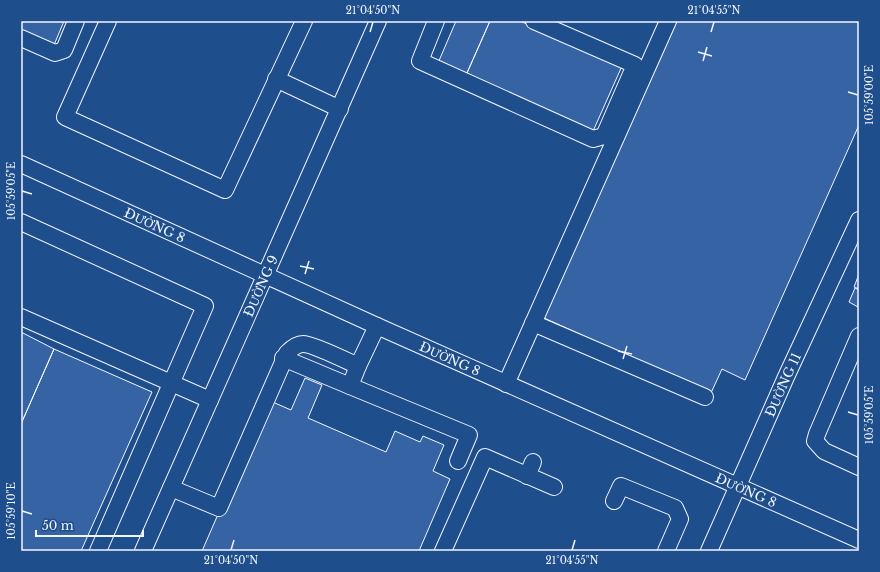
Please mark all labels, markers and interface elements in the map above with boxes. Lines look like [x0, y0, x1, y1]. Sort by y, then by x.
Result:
text: 21°04'50"N [346, 4, 400, 17]
text: 21°04'55"N [688, 4, 740, 17]
text: 105°59'00"E [863, 65, 876, 125]
text: 105°59'05"E [5, 162, 18, 220]
street label: ĐƯỜNG 8 [121, 204, 188, 247]
street label: ĐƯỜNG 9 [240, 253, 282, 320]
street label: ĐƯỜNG 8 [417, 338, 483, 380]
street label: ĐƯỜNG 11 [761, 350, 805, 420]
text: 105°59'05"E [863, 386, 876, 444]
street label: ĐƯỜNG 8 [713, 469, 779, 511]
text: 105°59'10"E [5, 482, 18, 540]
scale bar [36, 512, 143, 538]
text: 50 m [42, 518, 74, 533]
text: 21°04'50"N [204, 554, 258, 567]
text: 21°04'55"N [546, 554, 598, 567]

